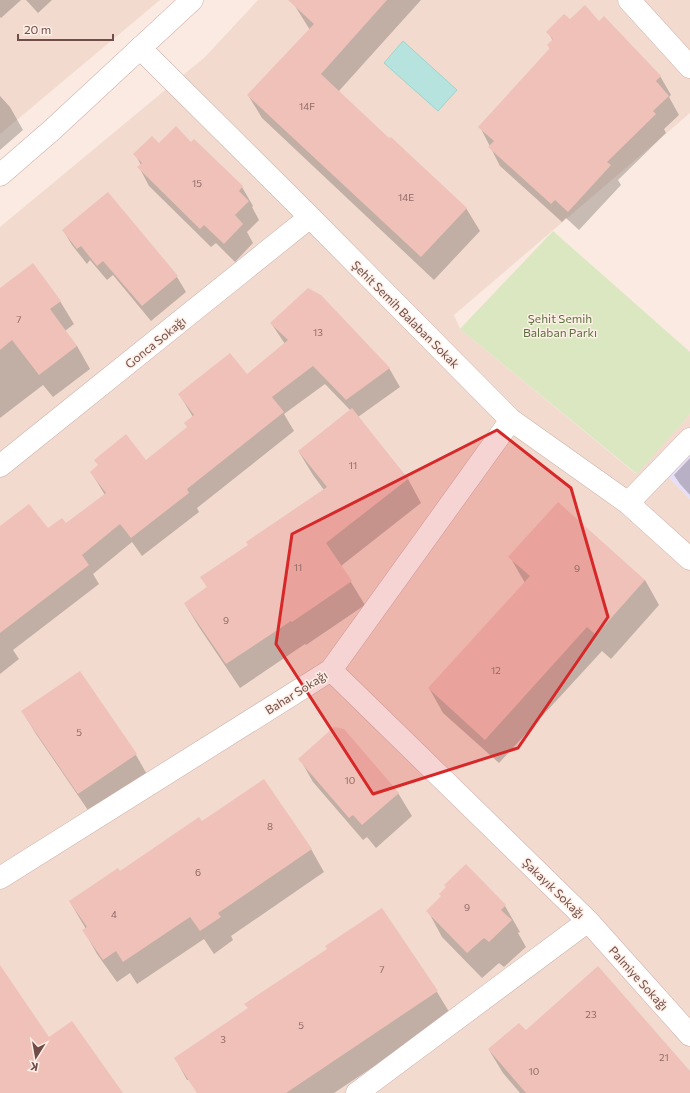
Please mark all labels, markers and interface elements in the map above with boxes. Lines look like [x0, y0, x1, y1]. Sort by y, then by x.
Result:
scale bar [18, 16, 113, 42]
text: 20 m [24, 22, 51, 36]
house number: 14F [299, 100, 315, 112]
house number: 15 [192, 177, 202, 189]
house number: 14E [398, 191, 414, 203]
street label: Şehit Semih Balaban Sokak [349, 257, 463, 371]
park label: Şehit Semih Balaban Parkı [523, 311, 597, 339]
house number: 7 [16, 313, 22, 325]
street label: Gonca Sokağı [122, 313, 188, 371]
house number: 13 [313, 326, 323, 338]
house number: 11 [349, 459, 357, 471]
house number: 11 [294, 561, 302, 573]
house number: 9 [574, 562, 580, 574]
house number: 9 [223, 614, 229, 626]
house number: 12 [491, 664, 501, 676]
street label: Bahar Sokağı [262, 667, 330, 717]
house number: 5 [76, 726, 82, 738]
house number: 10 [345, 774, 355, 786]
house number: 8 [267, 820, 273, 832]
street label: Şakayık Sokağı [520, 855, 588, 921]
house number: 6 [195, 866, 201, 878]
house number: 9 [464, 901, 470, 913]
house number: 4 [111, 908, 117, 920]
street label: Palmiye Sokağı [606, 943, 672, 1013]
house number: 7 [379, 963, 385, 975]
house number: 23 [585, 1008, 597, 1020]
house number: 5 [298, 1019, 304, 1031]
house number: 3 [220, 1033, 226, 1045]
north arrow [16, 1037, 56, 1077]
house number: 21 [659, 1051, 669, 1063]
text: K [29, 1060, 39, 1074]
house number: 10 [529, 1065, 539, 1077]

